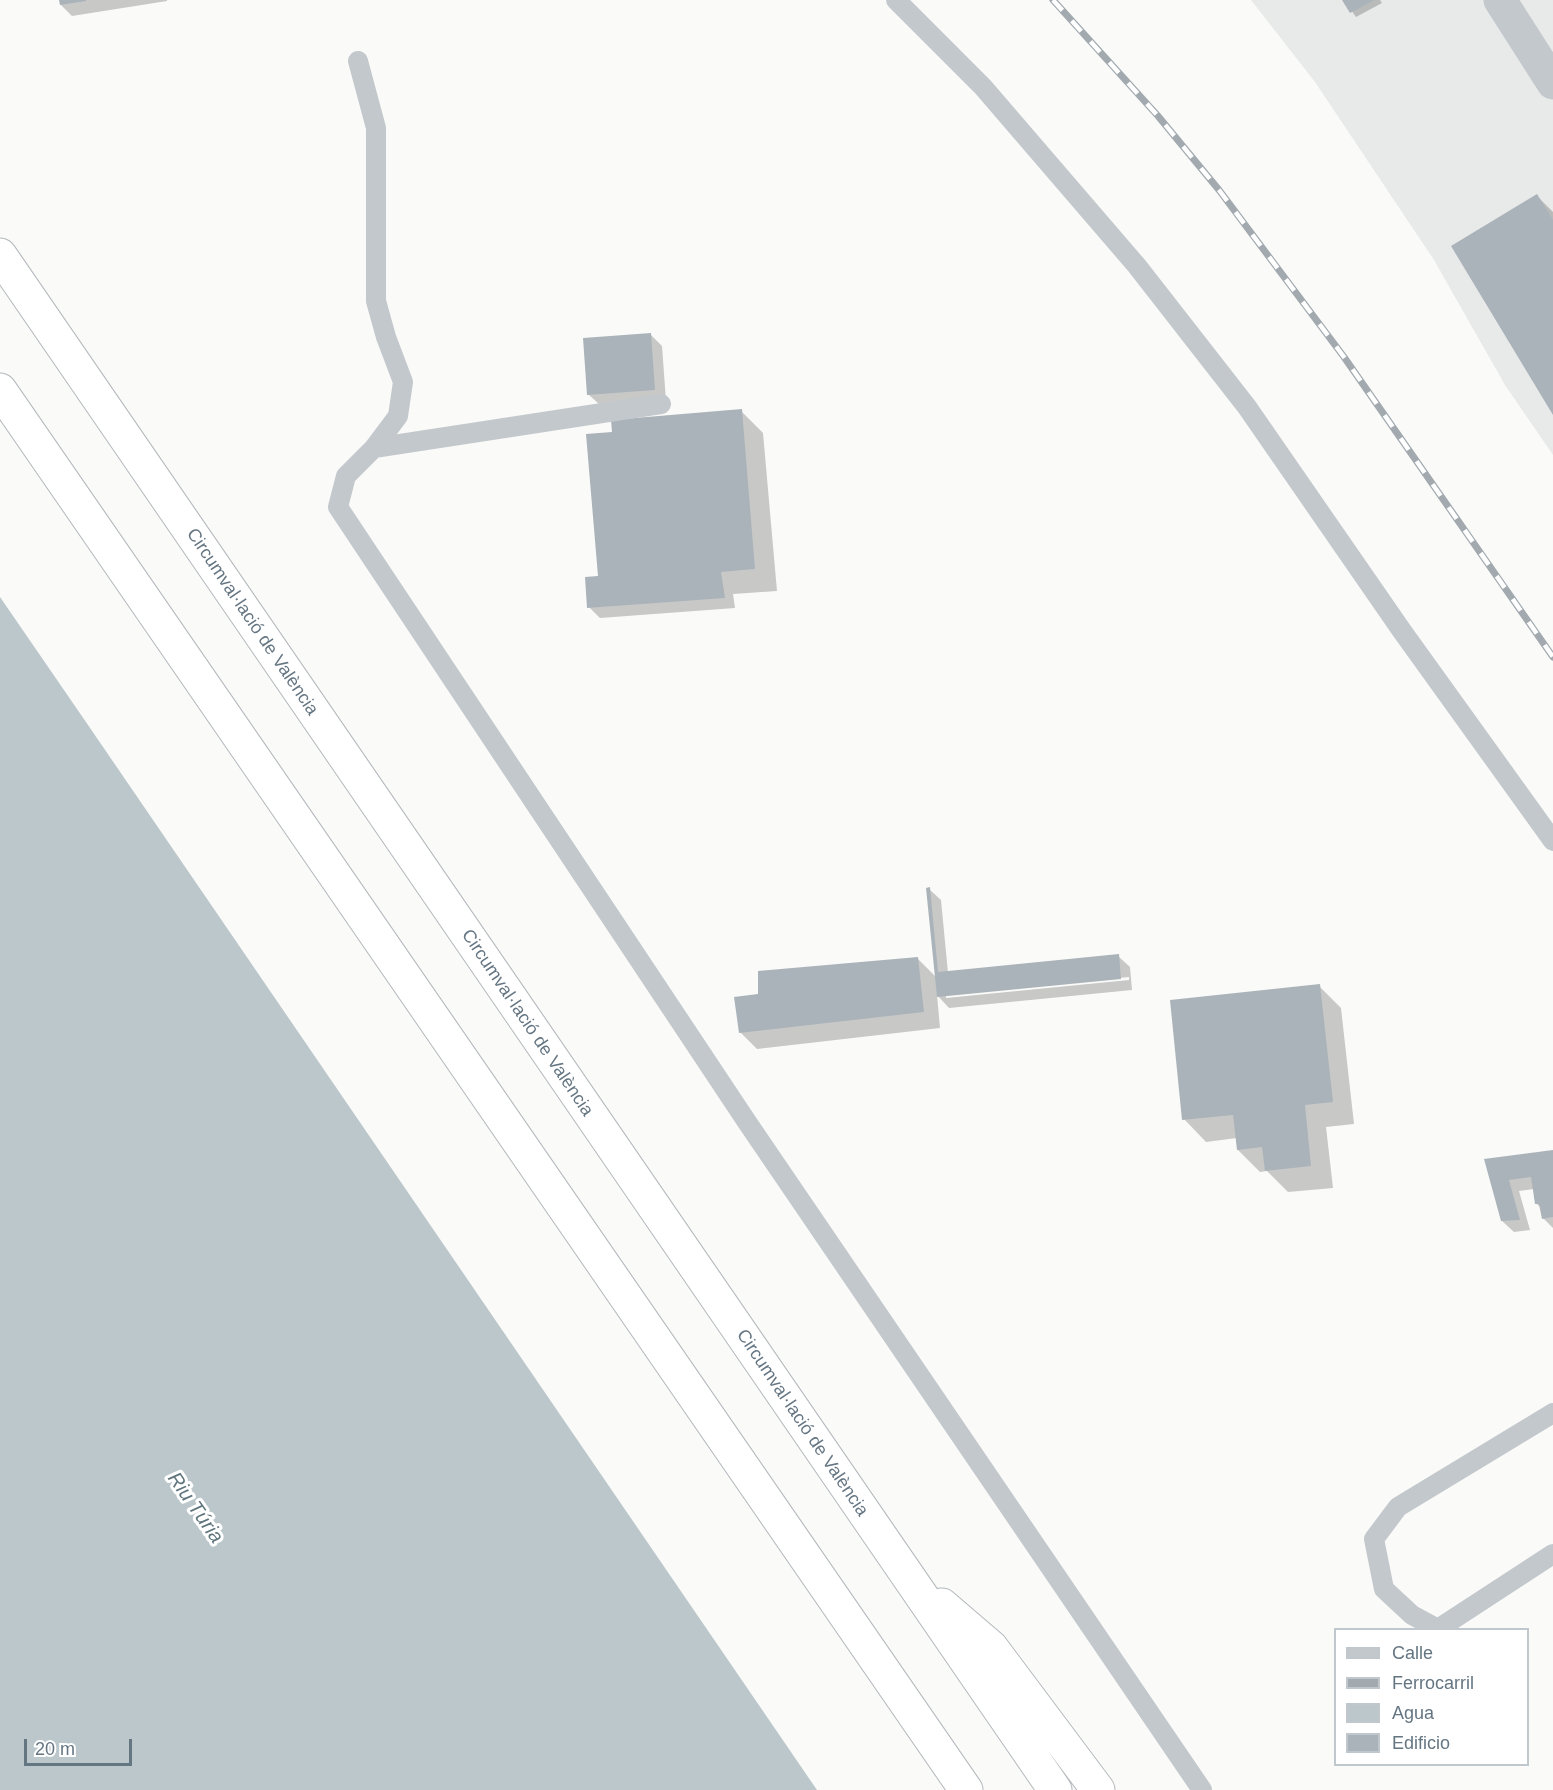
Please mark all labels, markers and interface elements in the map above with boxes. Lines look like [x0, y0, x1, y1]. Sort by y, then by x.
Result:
street label: Circumval·lació de València [181, 524, 323, 720]
street label: Circumval·lació de València [456, 925, 598, 1121]
street label: Circumval·lació de València [731, 1325, 873, 1521]
water label: Riu Túria [162, 1468, 228, 1548]
legend [1334, 1628, 1529, 1766]
text: Calle [1392, 1643, 1433, 1663]
text: Ferrocarril [1392, 1673, 1474, 1693]
text: Agua [1392, 1703, 1434, 1723]
scale bar [27, 1727, 135, 1765]
text: Edificio [1392, 1733, 1450, 1753]
text: 20 m [35, 1739, 75, 1759]

